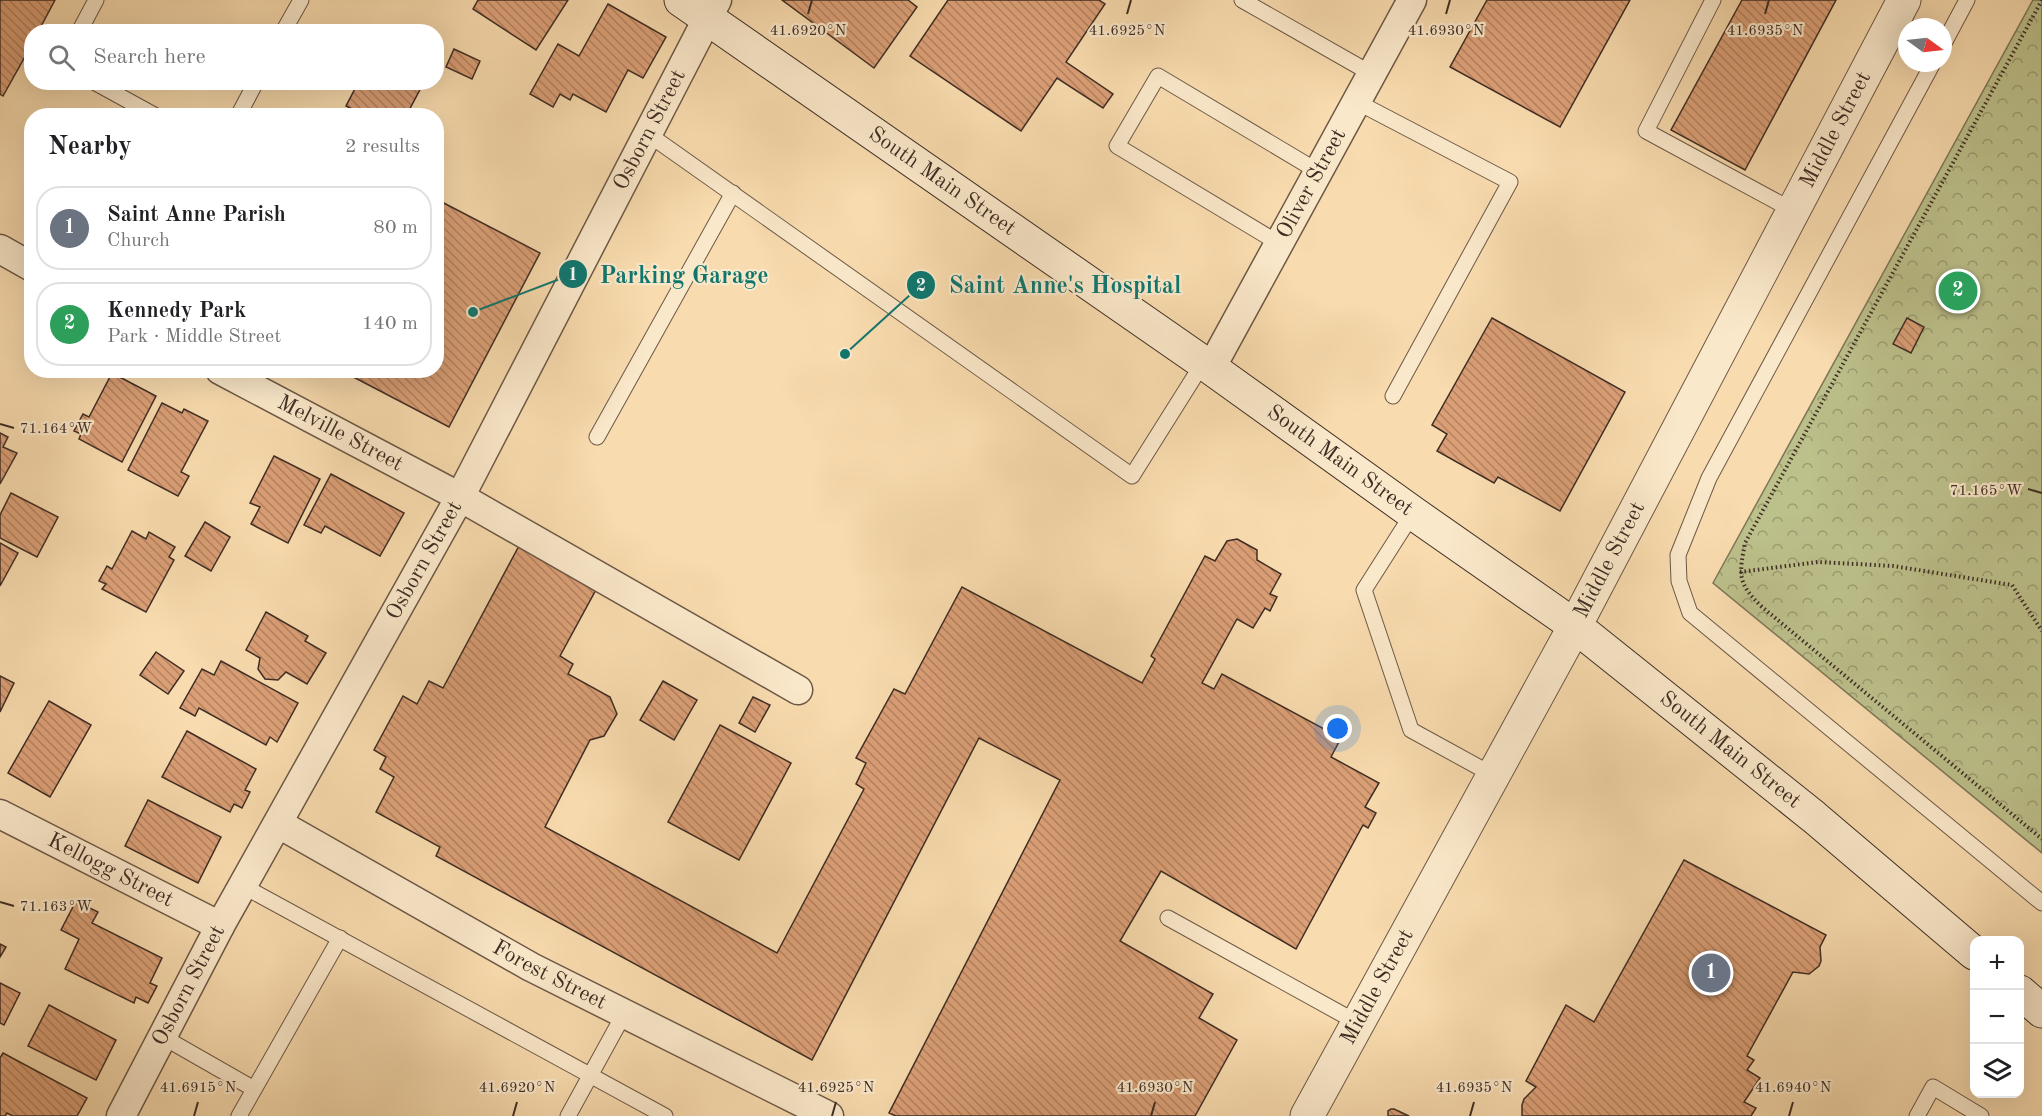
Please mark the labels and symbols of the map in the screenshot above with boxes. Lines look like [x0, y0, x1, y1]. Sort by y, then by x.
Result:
north arrow [1898, 18, 1952, 72]
text: 41.6920°N [770, 24, 847, 39]
text: 41.6925°N [1089, 24, 1166, 39]
text: 41.6930°N [1408, 24, 1485, 39]
text: 41.6935°N [1727, 24, 1804, 39]
street label: Osborn Street [610, 66, 690, 194]
street label: Middle Street [1796, 68, 1875, 192]
street label: South Main Street [865, 123, 1020, 240]
street label: Oliver Street [1273, 125, 1350, 242]
callout: Parking Garage [558, 253, 781, 295]
callout: Saint Anne's Hospital [906, 264, 1193, 306]
text: Parking Garage [599, 265, 769, 289]
text: 1 [568, 266, 578, 284]
pin: 2 [1938, 268, 1978, 314]
text: Saint Anne's Hospital [949, 275, 1181, 299]
text: 2 [916, 277, 926, 295]
street label: Melville Street [274, 391, 407, 476]
street label: South Main Street [1263, 401, 1417, 520]
text: 71.164°W [20, 422, 92, 437]
text: 71.165°W [1950, 484, 2022, 499]
street label: Osborn Street [382, 497, 466, 624]
street label: Middle Street [1570, 498, 1649, 622]
street label: South Main Street [1655, 687, 1805, 813]
your location [1323, 714, 1352, 743]
street label: Kellogg Street [44, 829, 177, 911]
text: 71.163°W [20, 900, 92, 915]
street label: Osborn Street [149, 922, 229, 1050]
street label: Middle Street [1337, 926, 1418, 1048]
street label: Forest Street [489, 937, 610, 1014]
pin: 1 [1692, 950, 1730, 996]
text: 41.6915°N [160, 1081, 237, 1096]
text: 41.6920°N [479, 1081, 556, 1096]
text: 41.6925°N [798, 1081, 875, 1096]
text: 41.6930°N [1117, 1081, 1194, 1096]
text: 41.6935°N [1436, 1081, 1513, 1096]
text: 41.6940°N [1755, 1081, 1832, 1096]

